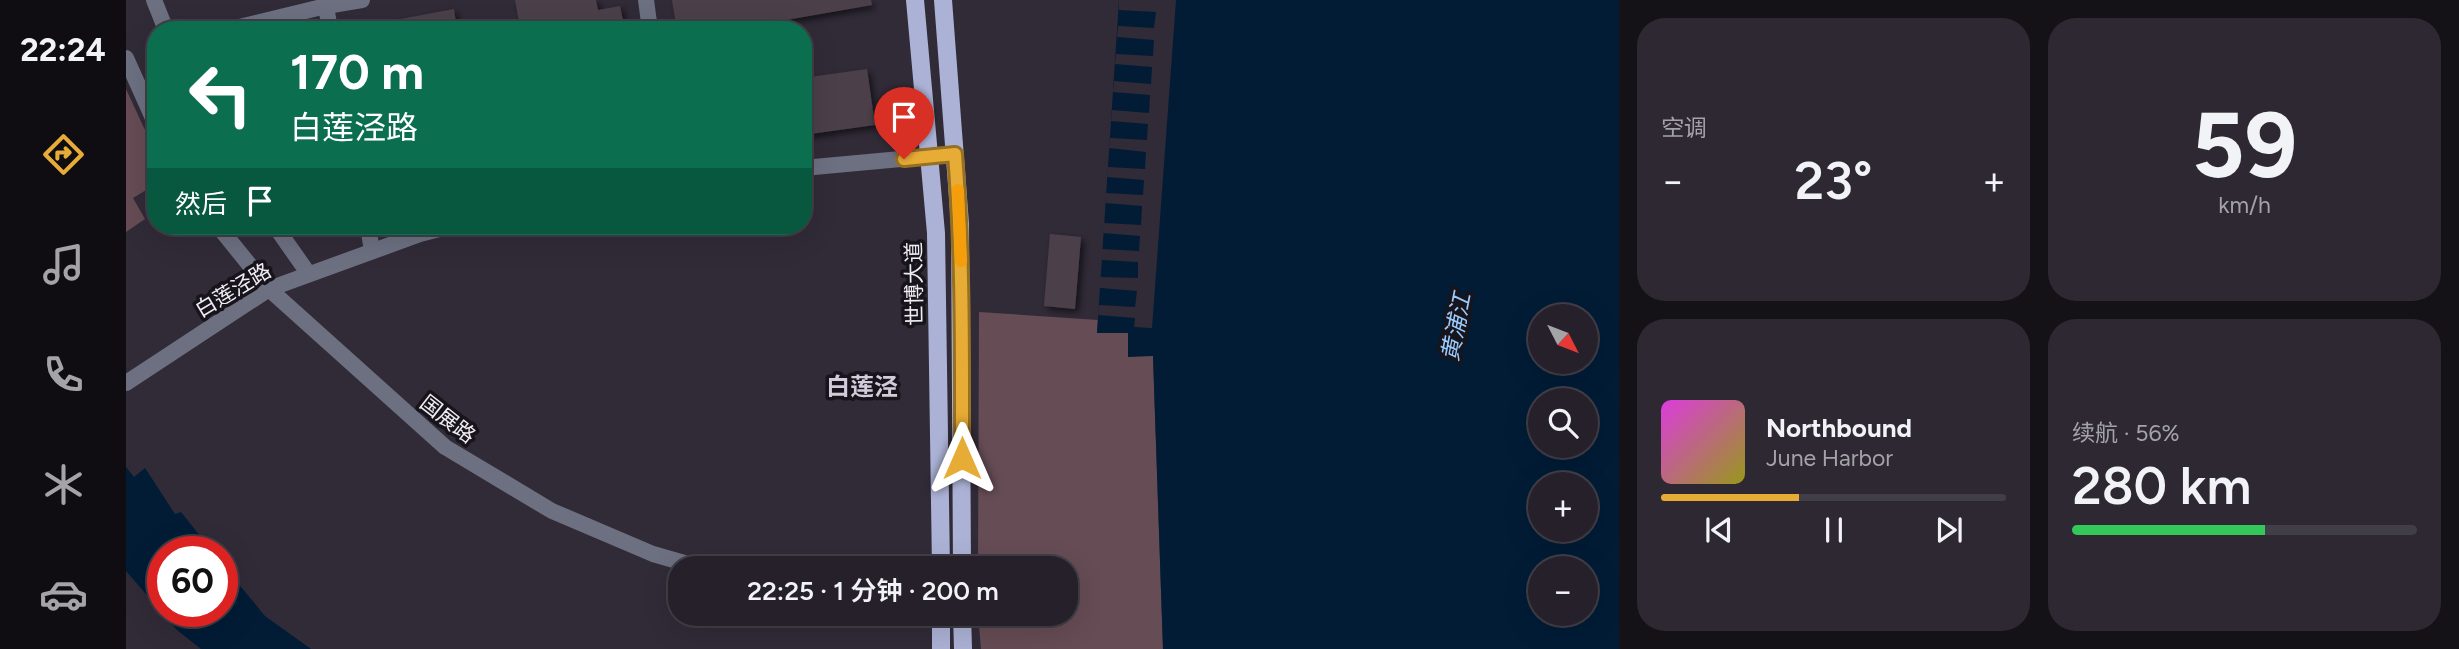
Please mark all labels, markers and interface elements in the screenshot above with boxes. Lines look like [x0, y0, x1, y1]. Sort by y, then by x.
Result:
text: 22:24 [20, 31, 106, 69]
text: 170 m [290, 42, 424, 101]
icon: left [175, 49, 266, 140]
pin [874, 87, 934, 159]
text: 59 [2192, 91, 2297, 200]
icon: arrive [885, 98, 923, 136]
text: 白莲泾路 [290, 109, 418, 147]
text: 空调 [1661, 114, 1707, 142]
icon: directions [39, 130, 88, 179]
text: 23° [1795, 150, 1872, 212]
text: − [1661, 158, 1685, 204]
text: + [1982, 158, 2006, 204]
icon: arrive [241, 182, 279, 220]
text: 然后 [175, 188, 227, 220]
text: km/h [2218, 191, 2271, 219]
icon: music [39, 240, 88, 289]
street label: 世博大道 [901, 242, 927, 326]
street label: 白莲泾路 [191, 258, 275, 322]
water label: 黄浦江 [1436, 288, 1477, 364]
north arrow [1528, 304, 1598, 374]
map controls [1528, 304, 1598, 626]
icon: phone [39, 350, 88, 399]
district label: 白莲泾 [826, 372, 898, 401]
button: search [1528, 388, 1598, 458]
street label: 国展路 [415, 390, 481, 448]
text: Northbound [1766, 412, 1912, 444]
text: 续航 · 56% [2072, 419, 2180, 447]
position arrow [925, 421, 999, 495]
text: June Harbor [1766, 444, 1893, 472]
text: 280 km [2072, 455, 2251, 517]
icon: climate [39, 460, 88, 509]
button: + [1528, 472, 1598, 542]
icon: previous [1700, 511, 1738, 549]
icon: pause [1815, 511, 1853, 549]
icon: next [1930, 511, 1968, 549]
speed limit sign: 60 [147, 536, 238, 627]
button: − [1528, 556, 1598, 626]
icon: car [39, 570, 88, 619]
text: 22:25 · 1 分钟 · 200 m [747, 575, 999, 607]

